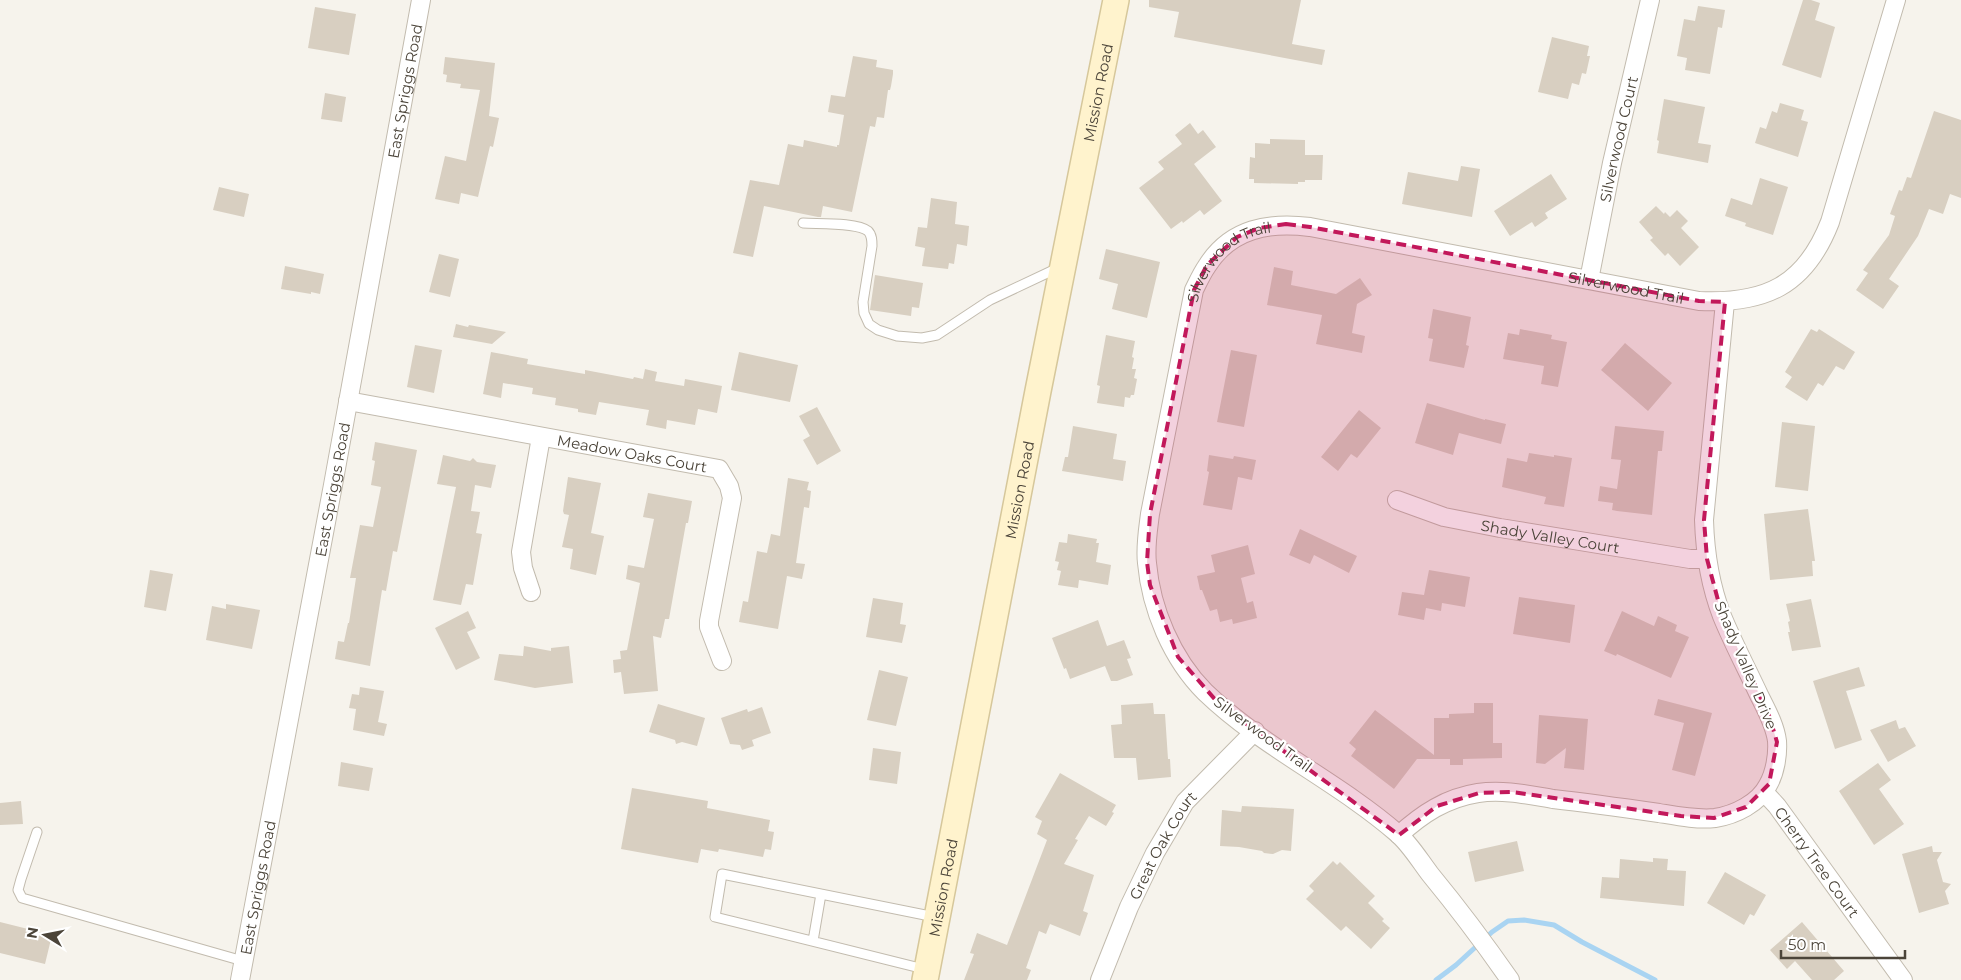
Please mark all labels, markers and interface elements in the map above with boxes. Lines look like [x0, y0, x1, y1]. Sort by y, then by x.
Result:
street label: East Spriggs Road [383, 22, 426, 160]
street label: Mission Road [1078, 42, 1117, 143]
street label: Silverwood Court [1595, 74, 1641, 204]
street label: Silverwood Trail [1182, 217, 1272, 304]
street label: Silverwood Trail [1567, 267, 1686, 307]
street label: East Spriggs Road [310, 421, 354, 558]
street label: Meadow Oaks Court [556, 430, 709, 476]
street label: Mission Road [1000, 439, 1038, 541]
street label: Shady Valley Court [1479, 515, 1621, 557]
street label: Shady Valley Drive [1710, 598, 1782, 732]
street label: Silverwood Trail [1210, 692, 1316, 776]
street label: Great Oak Court [1125, 787, 1200, 902]
street label: Cherry Tree Court [1771, 803, 1864, 921]
street label: East Spriggs Road [235, 819, 279, 956]
street label: Mission Road [924, 837, 961, 938]
north arrow [20, 910, 70, 960]
text: N [22, 926, 42, 940]
scale bar [1781, 928, 1905, 960]
text: 50 m [1788, 935, 1826, 954]

